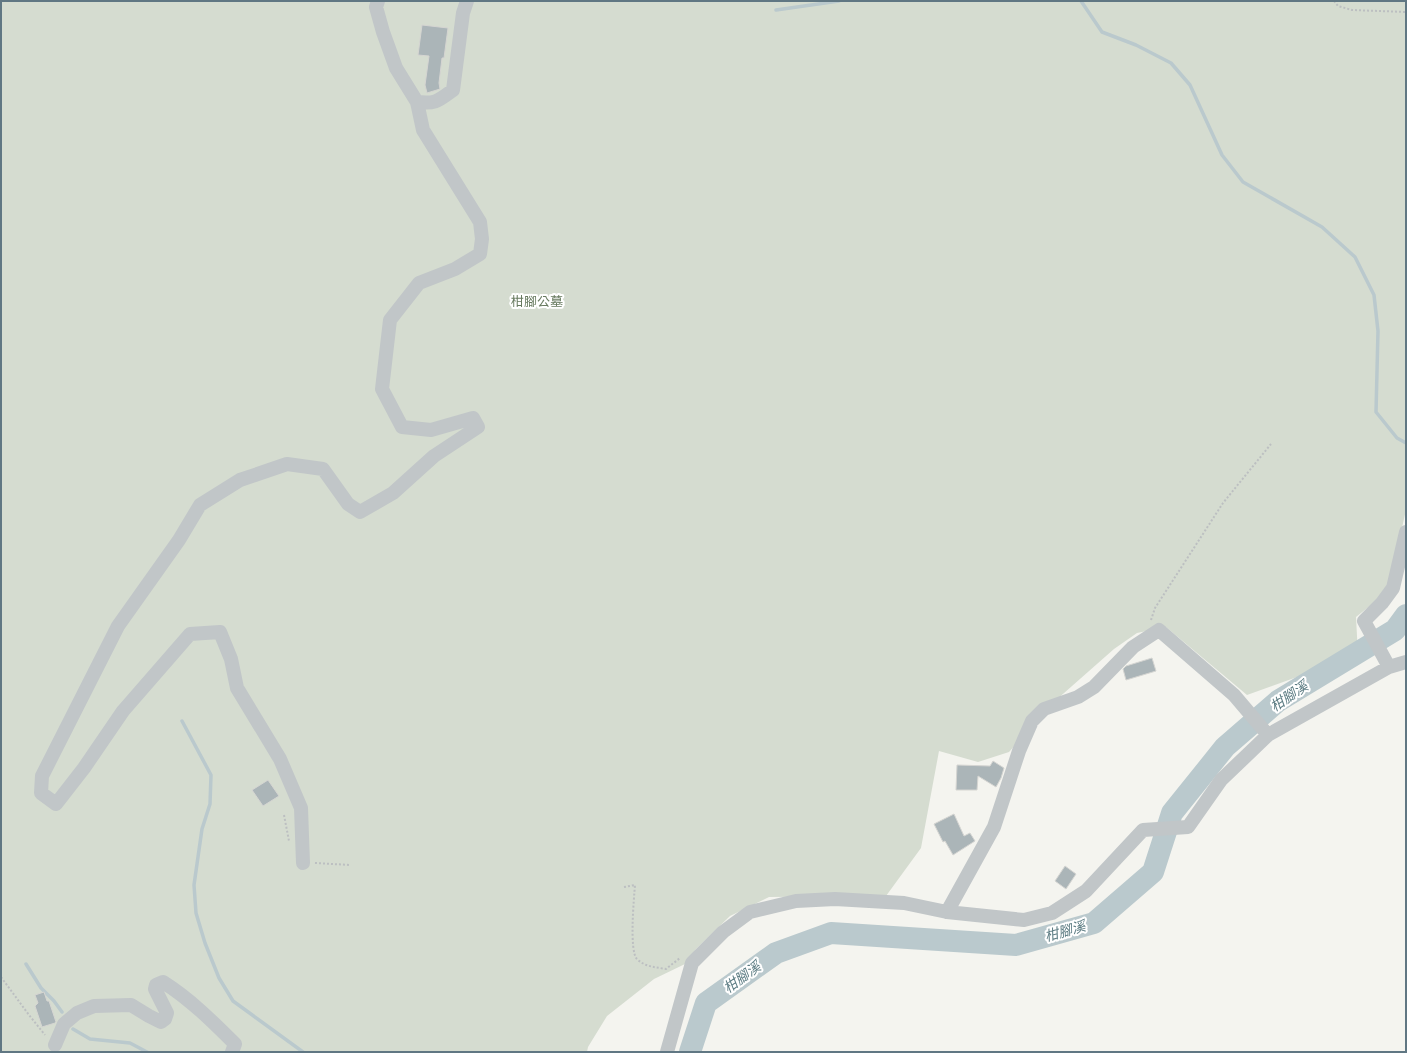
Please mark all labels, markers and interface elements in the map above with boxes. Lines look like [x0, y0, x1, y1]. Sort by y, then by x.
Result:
park label: 柑腳公墓 [511, 294, 563, 311]
water label: 柑腳溪 [1268, 677, 1314, 716]
water label: 柑腳溪 [1043, 918, 1090, 946]
water label: 柑腳溪 [721, 958, 766, 997]

